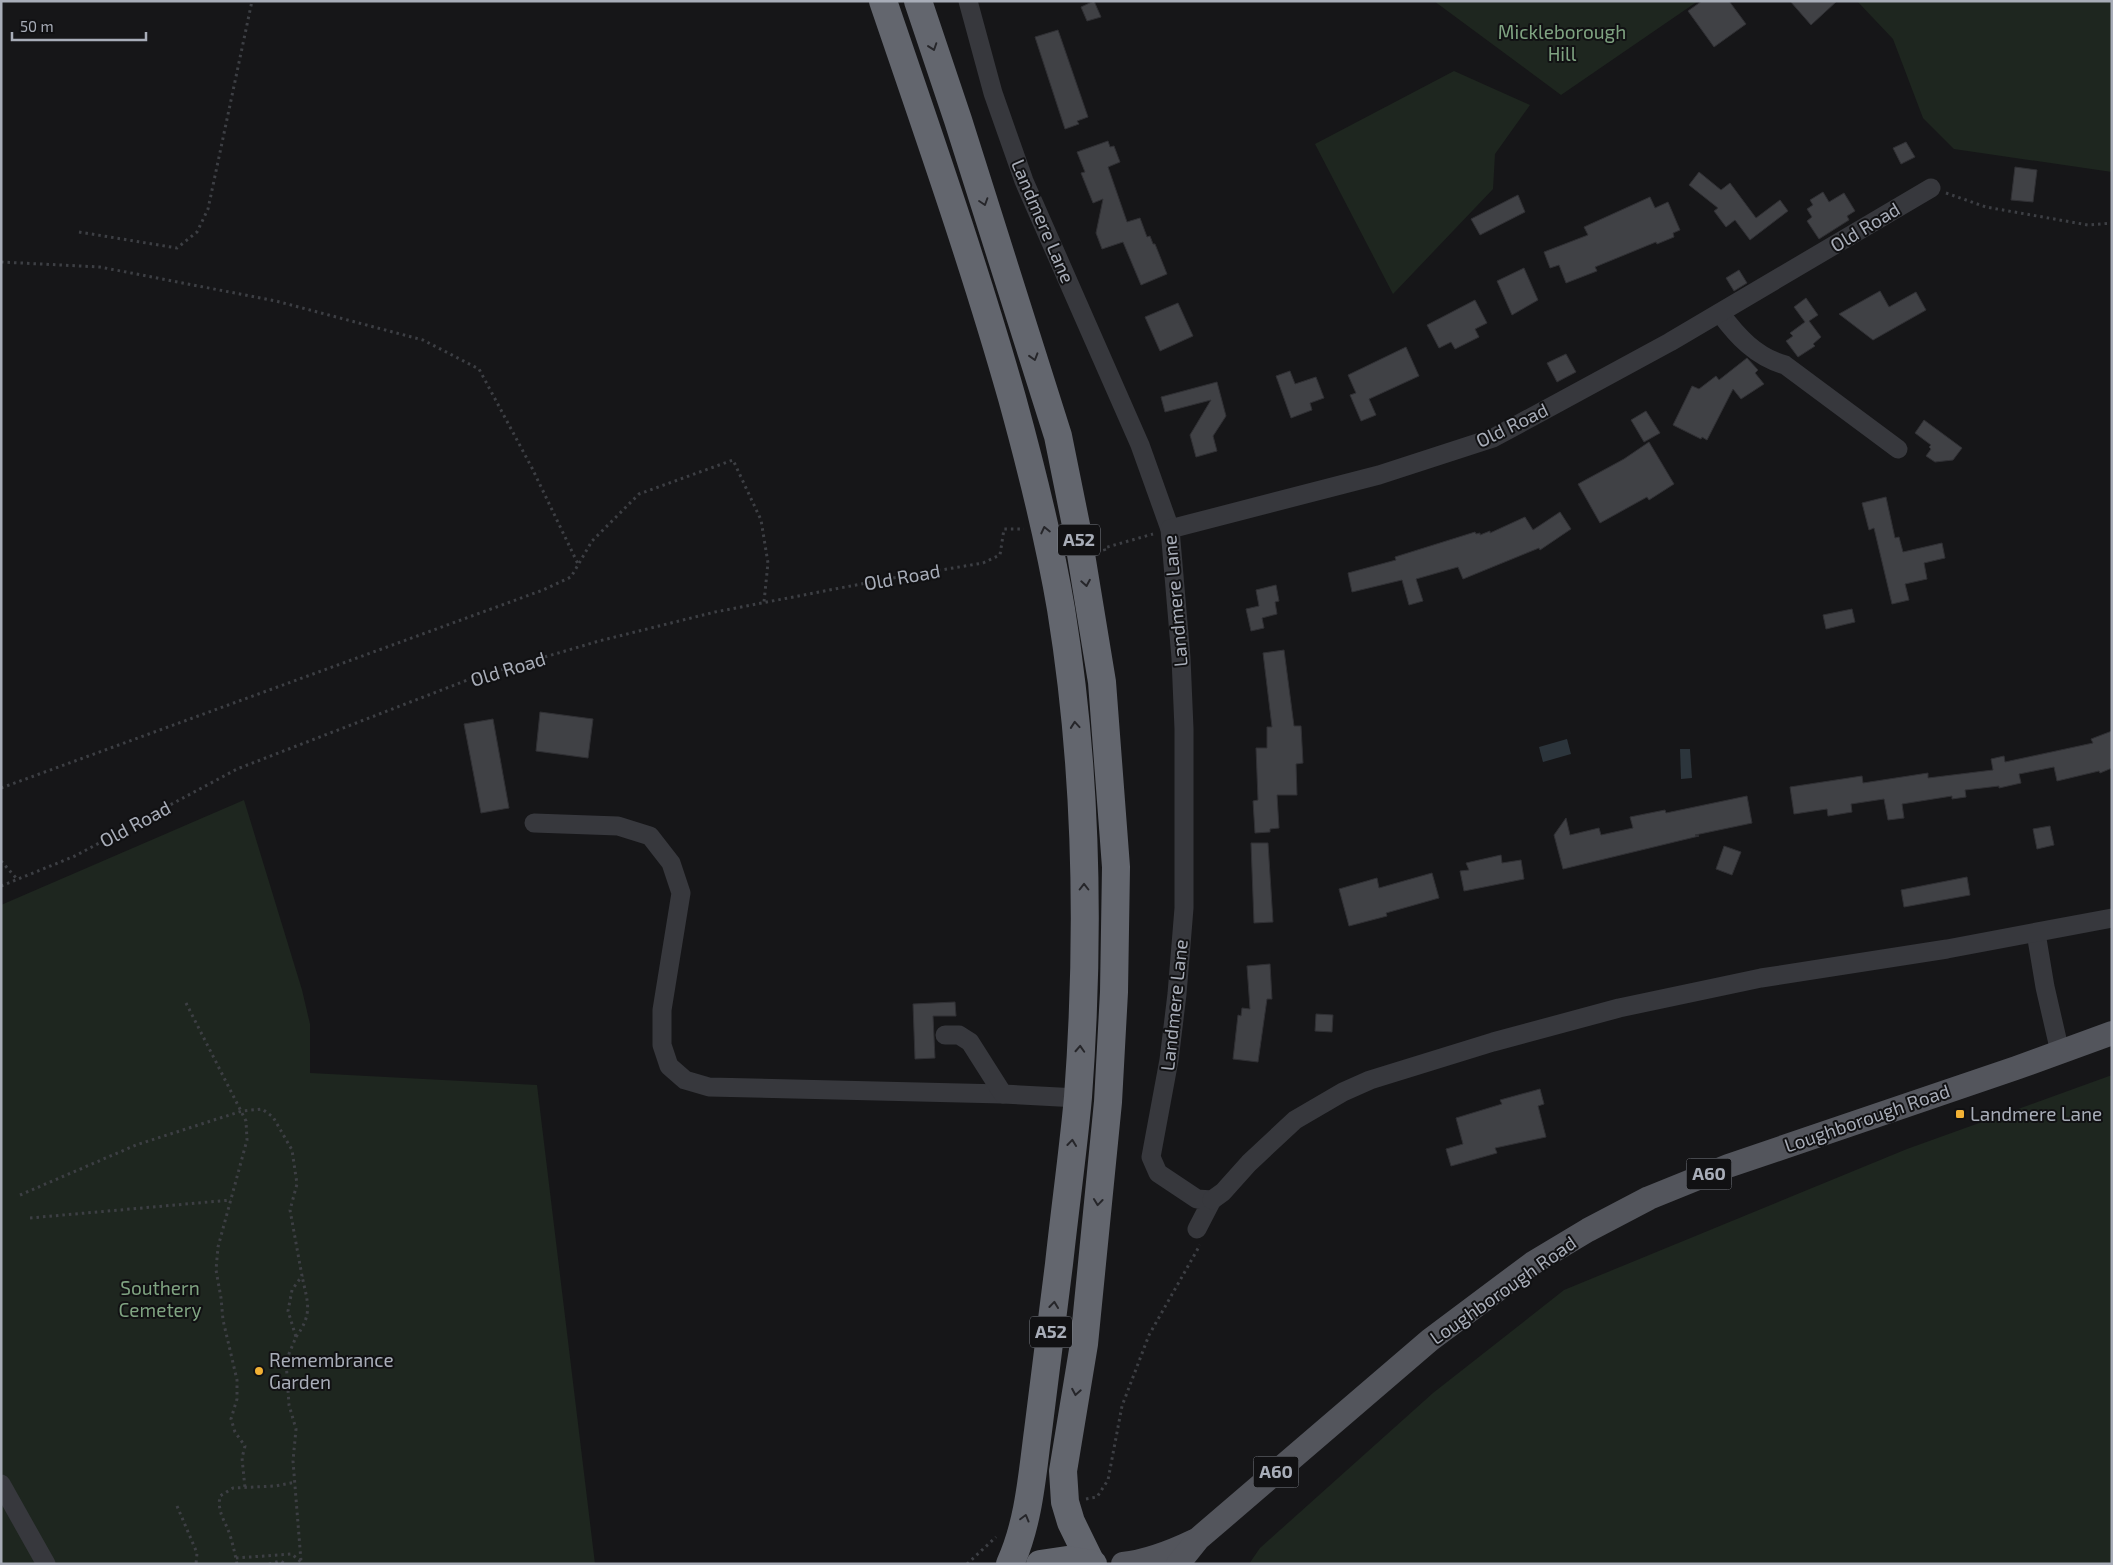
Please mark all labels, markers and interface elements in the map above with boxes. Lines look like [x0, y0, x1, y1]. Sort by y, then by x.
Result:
scale bar [12, 10, 146, 42]
text: 50 m [20, 17, 54, 35]
park label: Mickleborough Hill [1498, 20, 1626, 65]
one-way arrow [927, 43, 937, 51]
street label: Landmere Lane [1007, 155, 1080, 286]
one-way arrow [979, 197, 989, 205]
street label: Old Road [1826, 197, 1904, 256]
one-way arrow [1028, 352, 1038, 360]
street label: Old Road [1472, 397, 1552, 452]
road number: A52 [1058, 524, 1100, 556]
one-way arrow [1040, 525, 1051, 534]
street label: Landmere Lane [1157, 534, 1192, 668]
street label: Old Road [862, 558, 942, 595]
one-way arrow [1081, 578, 1091, 587]
street label: Old Road [468, 646, 548, 691]
one-way arrow [1070, 720, 1081, 728]
street label: Old Road [95, 795, 174, 852]
one-way arrow [1079, 883, 1089, 890]
street label: Landmere Lane [1155, 938, 1192, 1072]
one-way arrow [1075, 1045, 1086, 1053]
street label: Loughborough Road [1781, 1078, 1952, 1157]
place label: Landmere Lane [1970, 1102, 2102, 1125]
marker: Landmere Lane [1954, 1108, 1966, 1120]
one-way arrow [1066, 1139, 1077, 1147]
road number: A60 [1686, 1158, 1732, 1190]
one-way arrow [1093, 1199, 1104, 1207]
street label: Loughborough Road [1425, 1230, 1580, 1349]
park label: Southern Cemetery [119, 1276, 202, 1321]
one-way arrow [1048, 1300, 1059, 1308]
road number: A52 [1030, 1316, 1072, 1348]
place label: Remembrance Garden [269, 1348, 394, 1393]
marker: Remembrance Garden [253, 1365, 265, 1377]
one-way arrow [1072, 1388, 1082, 1396]
road number: A60 [1254, 1456, 1298, 1488]
one-way arrow [1019, 1513, 1030, 1522]

